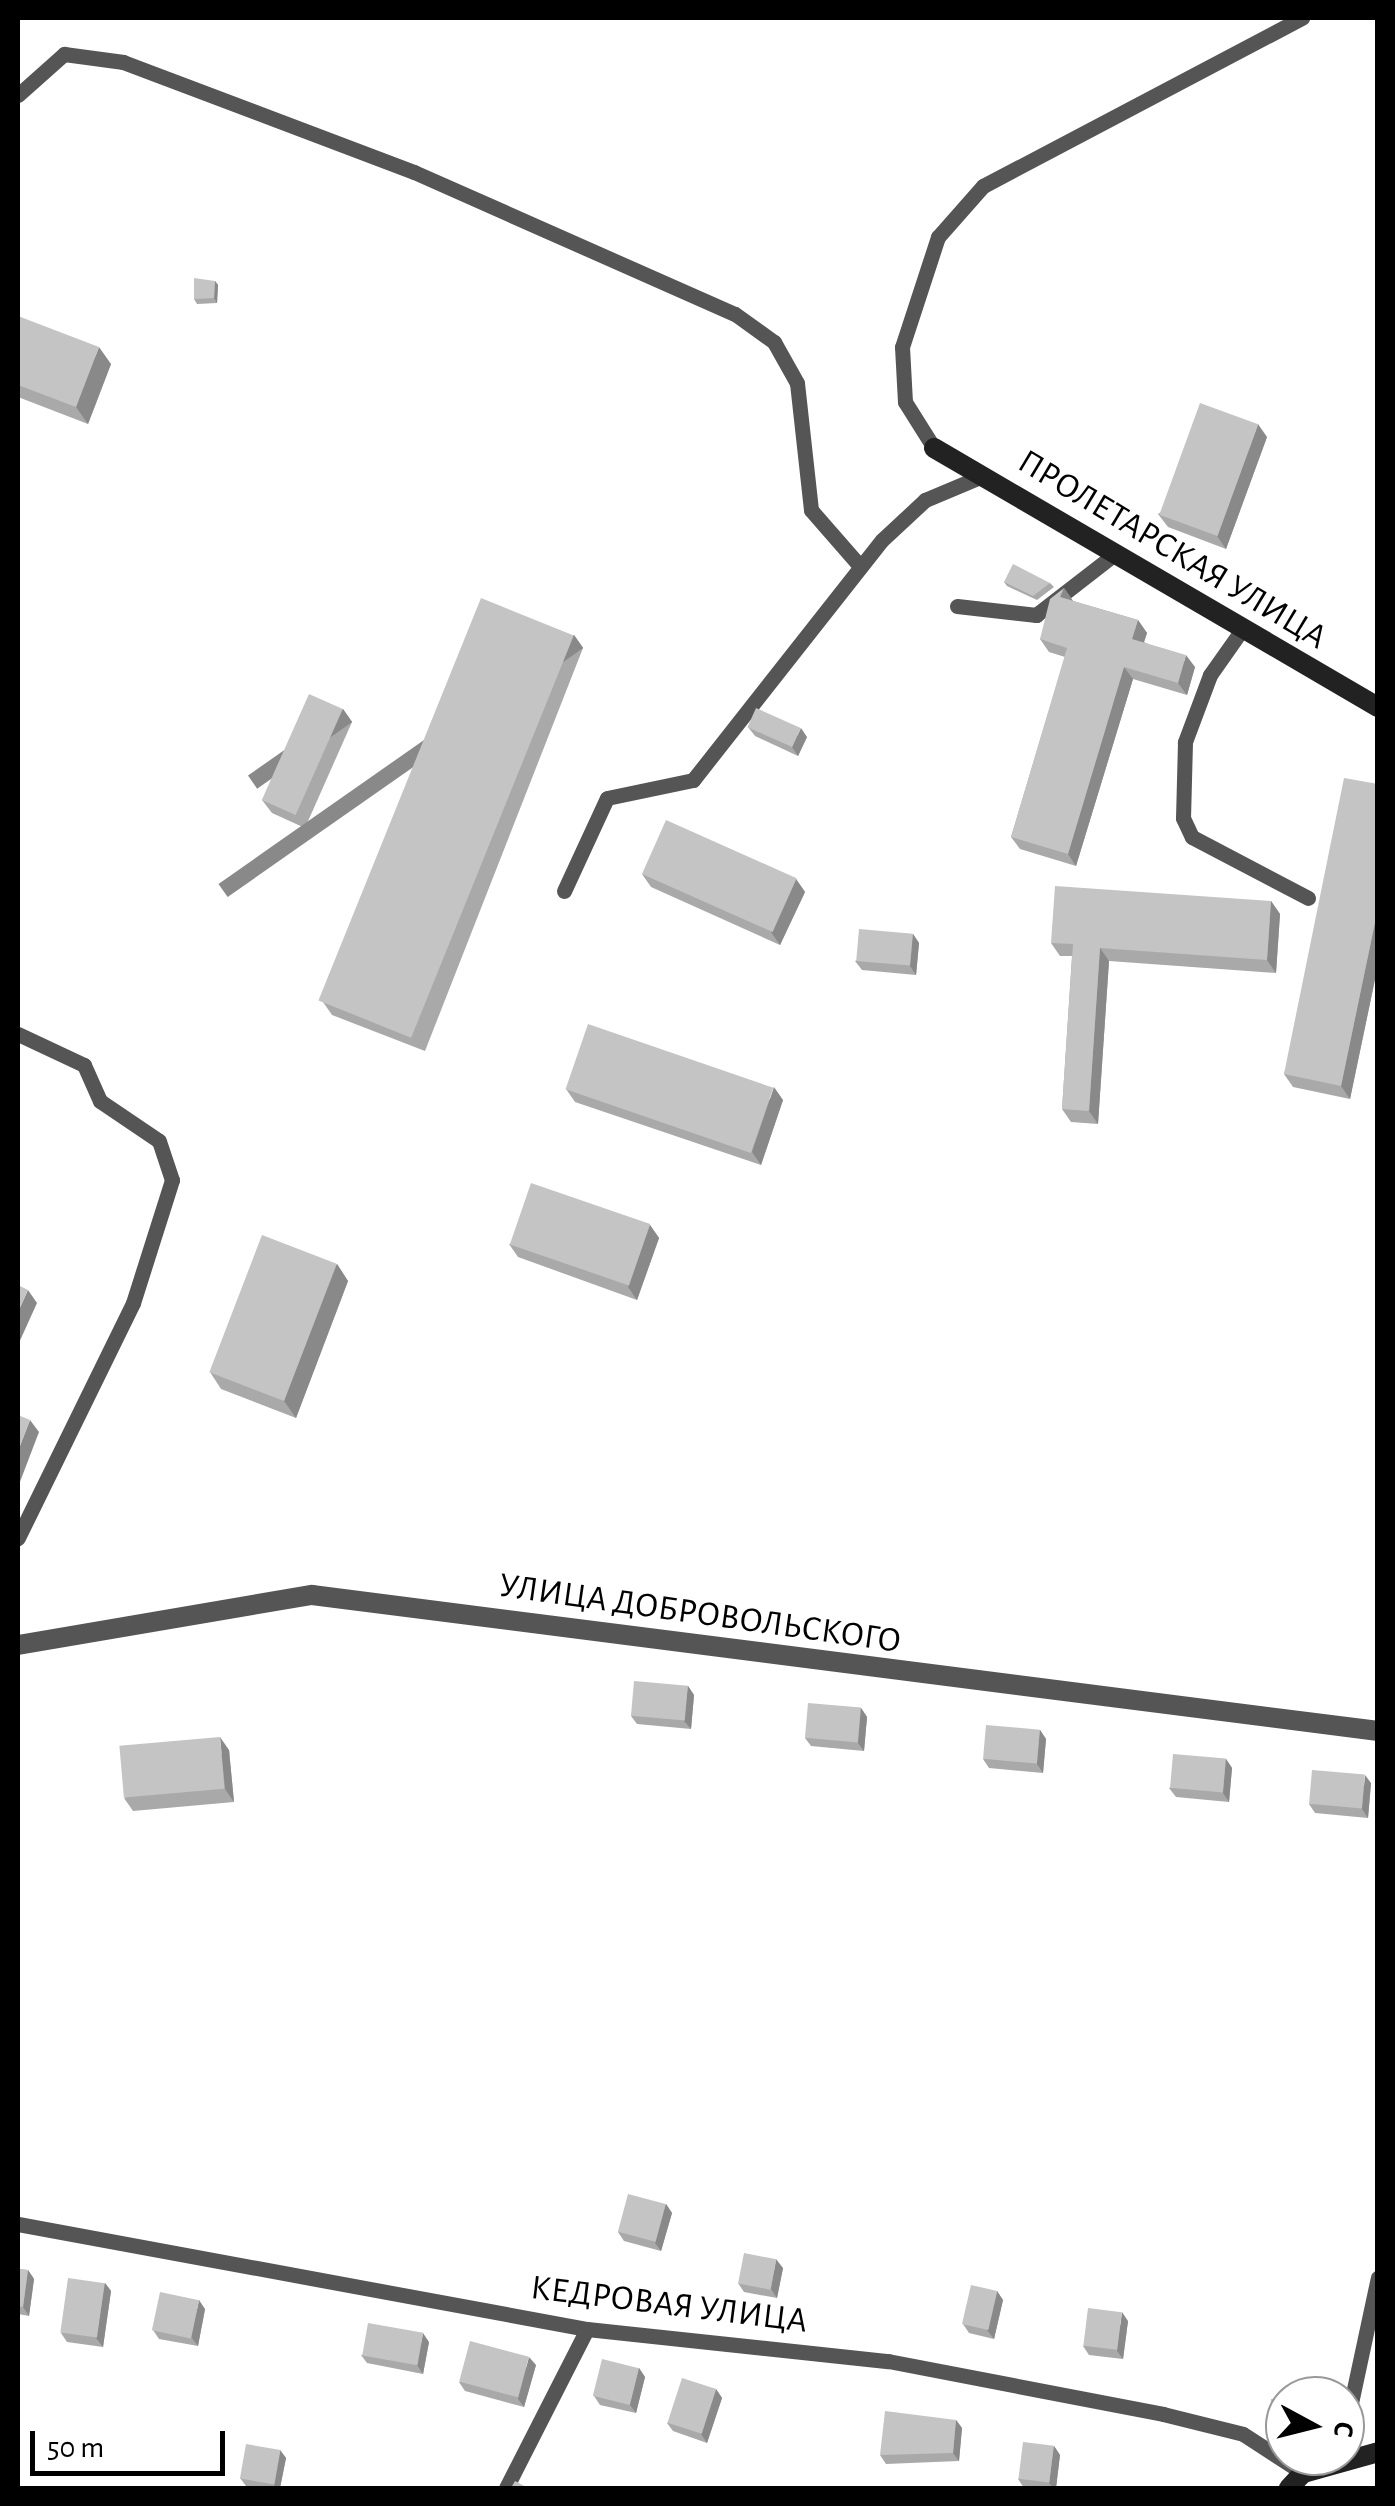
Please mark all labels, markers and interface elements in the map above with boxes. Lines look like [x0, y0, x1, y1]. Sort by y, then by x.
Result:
street label: ПРОЛЕТАРСКАЯ УЛИЦА [1010, 441, 1334, 659]
street label: УЛИЦА ДОБРОВОЛЬСКОГО [496, 1565, 904, 1663]
street label: КЕДРОВАЯ УЛИЦА [528, 2267, 810, 2343]
north arrow [1265, 2376, 1365, 2476]
scale bar [35, 2411, 230, 2473]
text: С [1328, 2420, 1358, 2439]
text: 50 m [47, 2433, 104, 2463]

